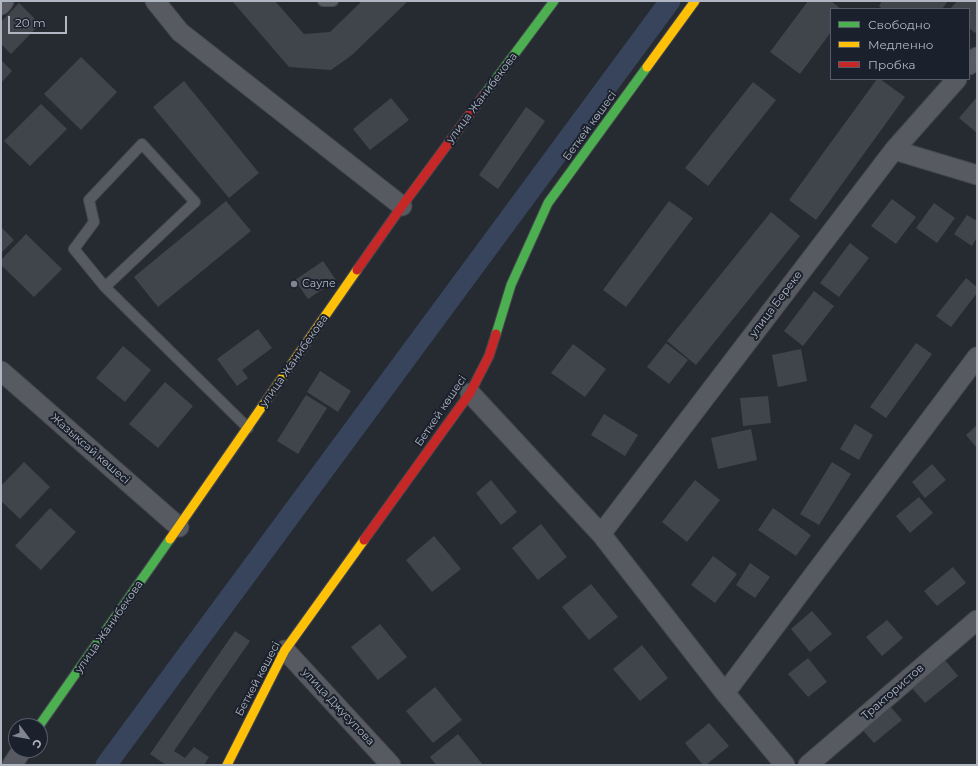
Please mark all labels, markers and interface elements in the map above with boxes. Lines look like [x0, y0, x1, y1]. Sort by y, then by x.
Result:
scale bar [10, 8, 69, 34]
legend [830, 8, 970, 80]
text: 20 m [15, 15, 46, 30]
text: Свободно [868, 17, 931, 32]
text: Медленно [868, 37, 933, 52]
street label: улица Жанибекова [444, 50, 520, 146]
text: Пробка [868, 57, 916, 72]
street label: Беткей көшесі [560, 89, 620, 163]
street label: улица Береке [747, 268, 805, 340]
place label: Сауле [302, 277, 336, 291]
marker: Сауле [289, 279, 299, 289]
street label: улица Жанибекова [257, 312, 331, 410]
street label: Беткей көшесі [412, 373, 470, 449]
street label: Жазықсай көшесі [48, 411, 132, 487]
street label: улица Жанибекова [72, 578, 146, 676]
street label: Беткей көшесі [233, 639, 283, 719]
street label: Трактористов [859, 661, 927, 723]
street label: улица Джусупова [299, 666, 377, 748]
north arrow [8, 718, 48, 758]
text: С [29, 737, 45, 751]

